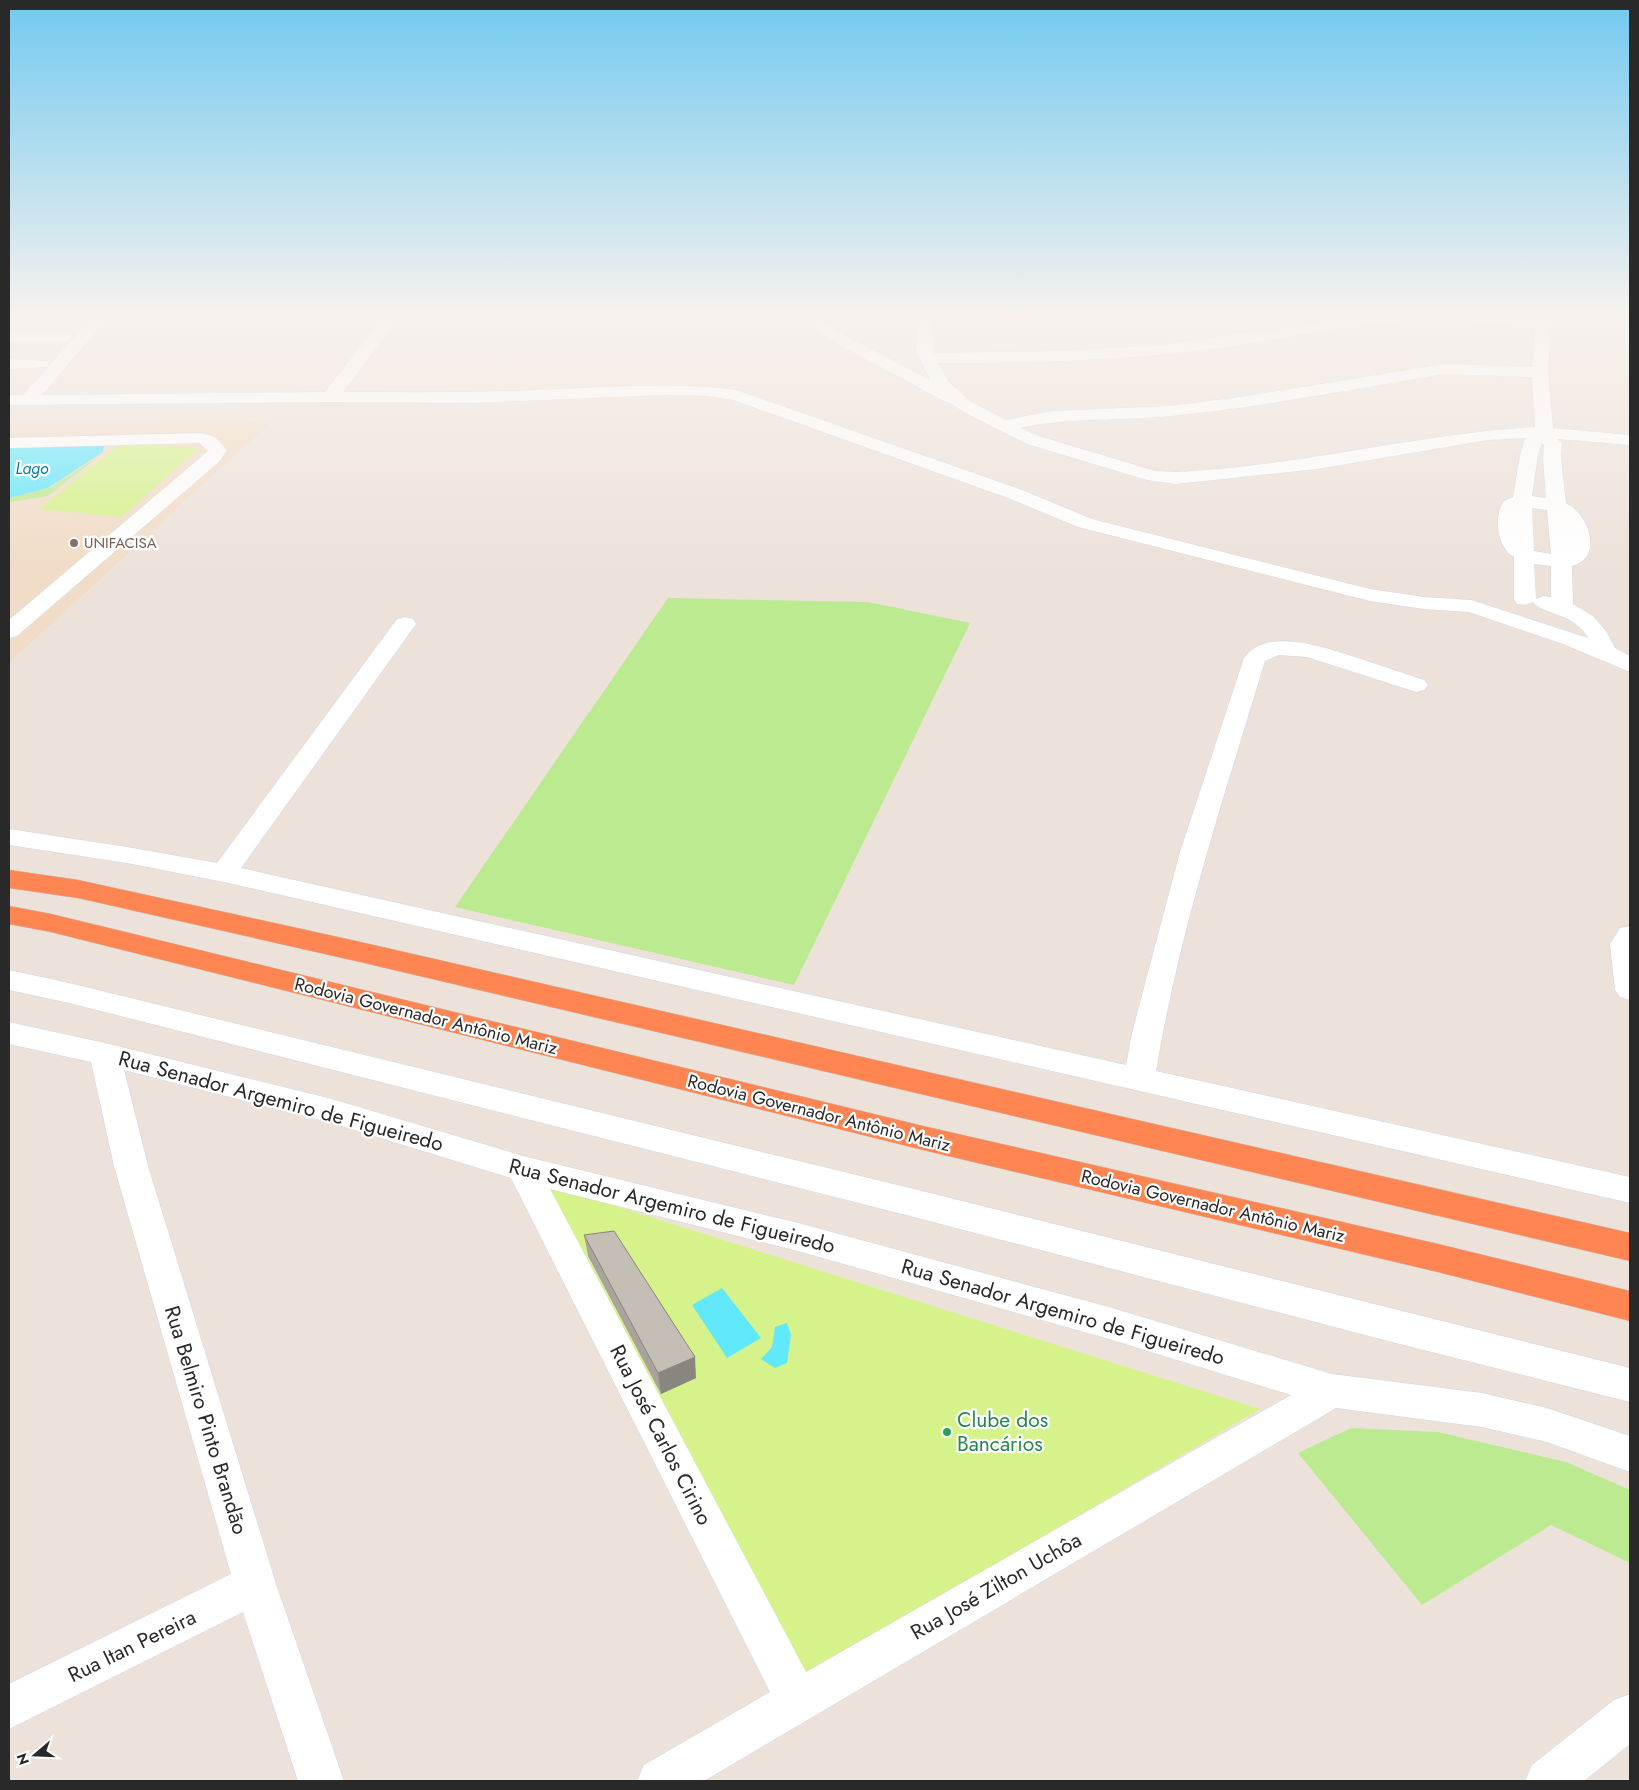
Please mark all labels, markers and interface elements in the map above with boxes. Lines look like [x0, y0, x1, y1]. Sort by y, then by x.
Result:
water label: Lago [15, 457, 49, 480]
place label: UNIFACISA [84, 532, 157, 554]
marker: UNIFACISA [68, 537, 80, 549]
street label: Rodovia Governador Antônio Mariz [292, 971, 561, 1061]
street label: Rua Senador Argemiro de Figueiredo [115, 1043, 447, 1159]
street label: Rodovia Governador Antônio Mariz [685, 1068, 954, 1158]
street label: Rua Senador Argemiro de Figueiredo [506, 1151, 838, 1261]
street label: Rodovia Governador Antônio Mariz [1079, 1163, 1348, 1249]
street label: Rua Senador Argemiro de Figueiredo [898, 1251, 1228, 1373]
street label: Rua Belmiro Pinto Brandão [157, 1302, 255, 1538]
street label: Rua José Carlos Cirino [602, 1340, 720, 1530]
place label: Clube dos Bancários [957, 1405, 1048, 1459]
marker: Clube dos Bancários [941, 1426, 953, 1438]
street label: Rua José Zilton Uchôa [905, 1525, 1087, 1647]
street label: Rua Itan Pereira [63, 1602, 201, 1690]
north arrow [10, 1730, 60, 1780]
text: N [11, 1751, 34, 1768]

